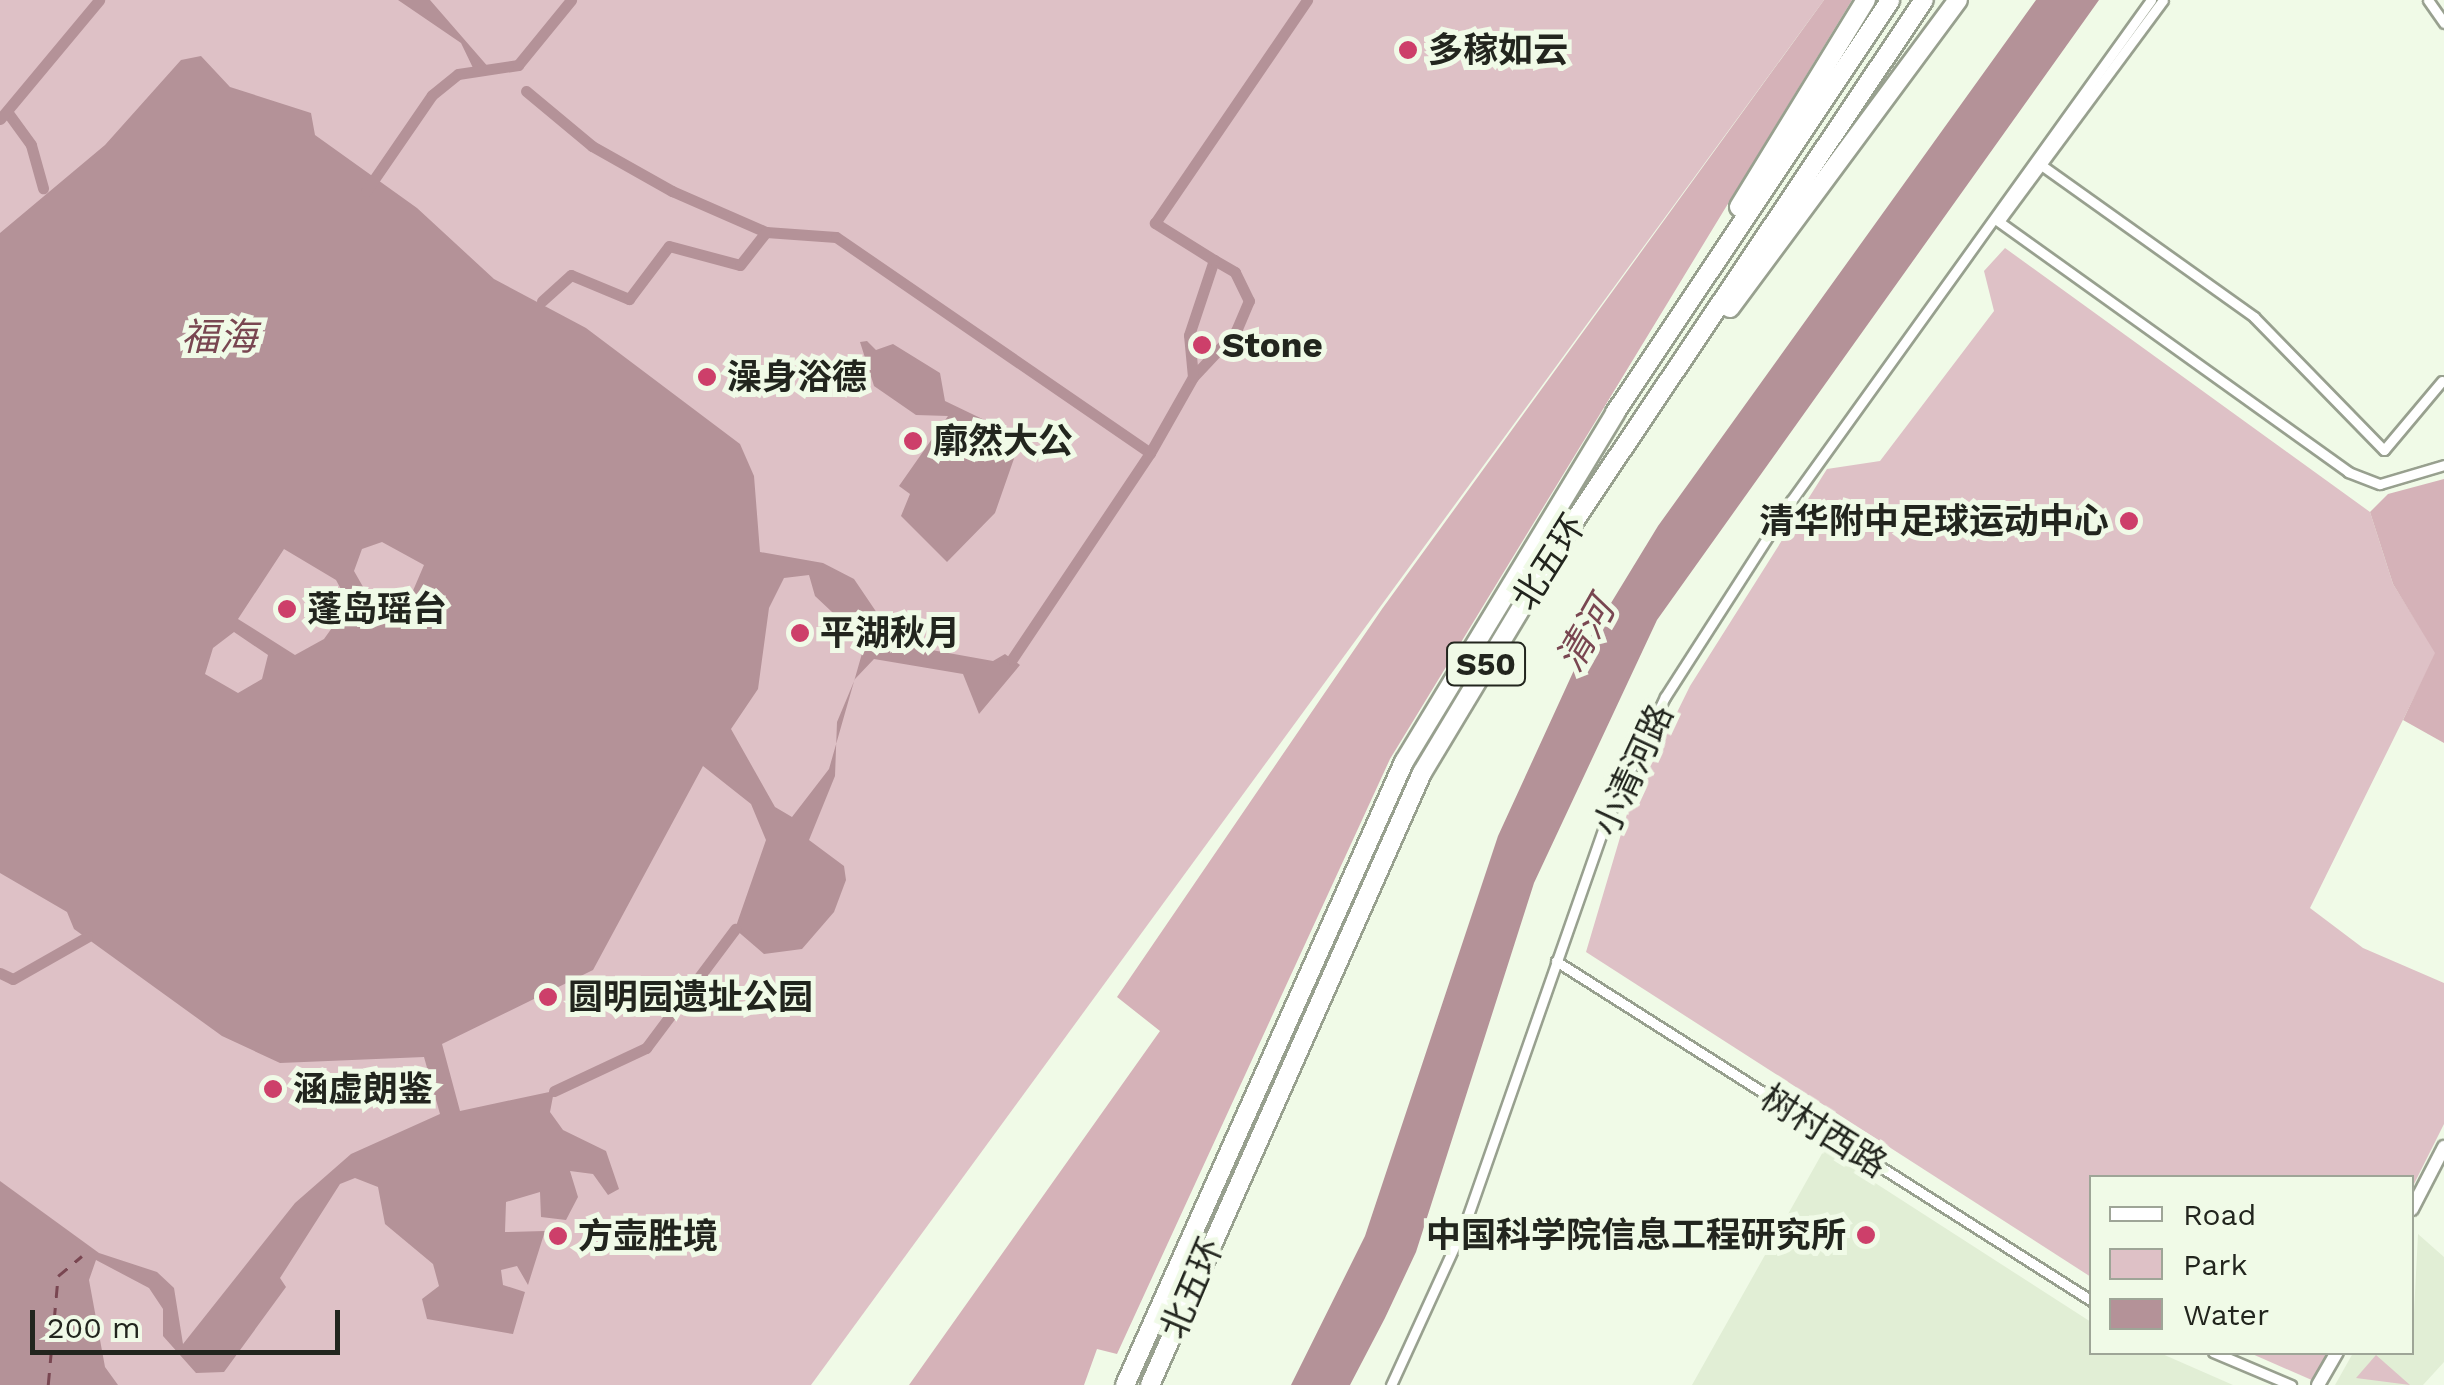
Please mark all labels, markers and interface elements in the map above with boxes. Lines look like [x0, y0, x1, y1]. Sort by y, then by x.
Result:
place label: 多稼如云 [1428, 29, 1568, 71]
marker: 多稼如云 [1397, 39, 1419, 61]
water label: 福海 [181, 315, 257, 361]
place label: Stone [1222, 324, 1323, 366]
marker: Stone [1191, 334, 1213, 356]
place label: 澡身浴德 [727, 356, 867, 398]
marker: 澡身浴德 [696, 366, 718, 388]
place label: 廓然大公 [933, 420, 1073, 462]
marker: 廓然大公 [902, 430, 924, 452]
place label: 清华附中足球运动中心 [1759, 500, 2109, 542]
street label: 北五环 [1503, 506, 1595, 618]
marker: 清华附中足球运动中心 [2118, 510, 2140, 532]
place label: 蓬岛瑶台 [307, 588, 447, 630]
water label: 清河 [1547, 591, 1625, 679]
marker: 蓬岛瑶台 [276, 598, 298, 620]
place label: 平湖秋月 [820, 612, 960, 654]
marker: 平湖秋月 [789, 622, 811, 644]
road number: S50 [1446, 637, 1526, 691]
street label: 小清河路 [1584, 698, 1682, 842]
place label: 圆明园遗址公园 [568, 976, 813, 1018]
marker: 圆明园遗址公园 [537, 986, 559, 1008]
place label: 涵虚朗鉴 [293, 1068, 433, 1110]
street label: 树村西路 [1754, 1076, 1894, 1186]
marker: 涵虚朗鉴 [262, 1078, 284, 1100]
legend [2089, 1175, 2414, 1355]
text: Road [2183, 1197, 2256, 1232]
place label: 中国科学院信息工程研究所 [1426, 1214, 1846, 1256]
place label: 方壶胜境 [578, 1215, 718, 1257]
marker: 中国科学院信息工程研究所 [1855, 1224, 1877, 1246]
marker: 方壶胜境 [547, 1225, 569, 1247]
street label: 北五环 [1152, 1231, 1232, 1345]
text: Park [2183, 1247, 2248, 1282]
scale bar [35, 1290, 345, 1352]
text: Water [2183, 1297, 2269, 1332]
text: 200 m [47, 1310, 141, 1345]

